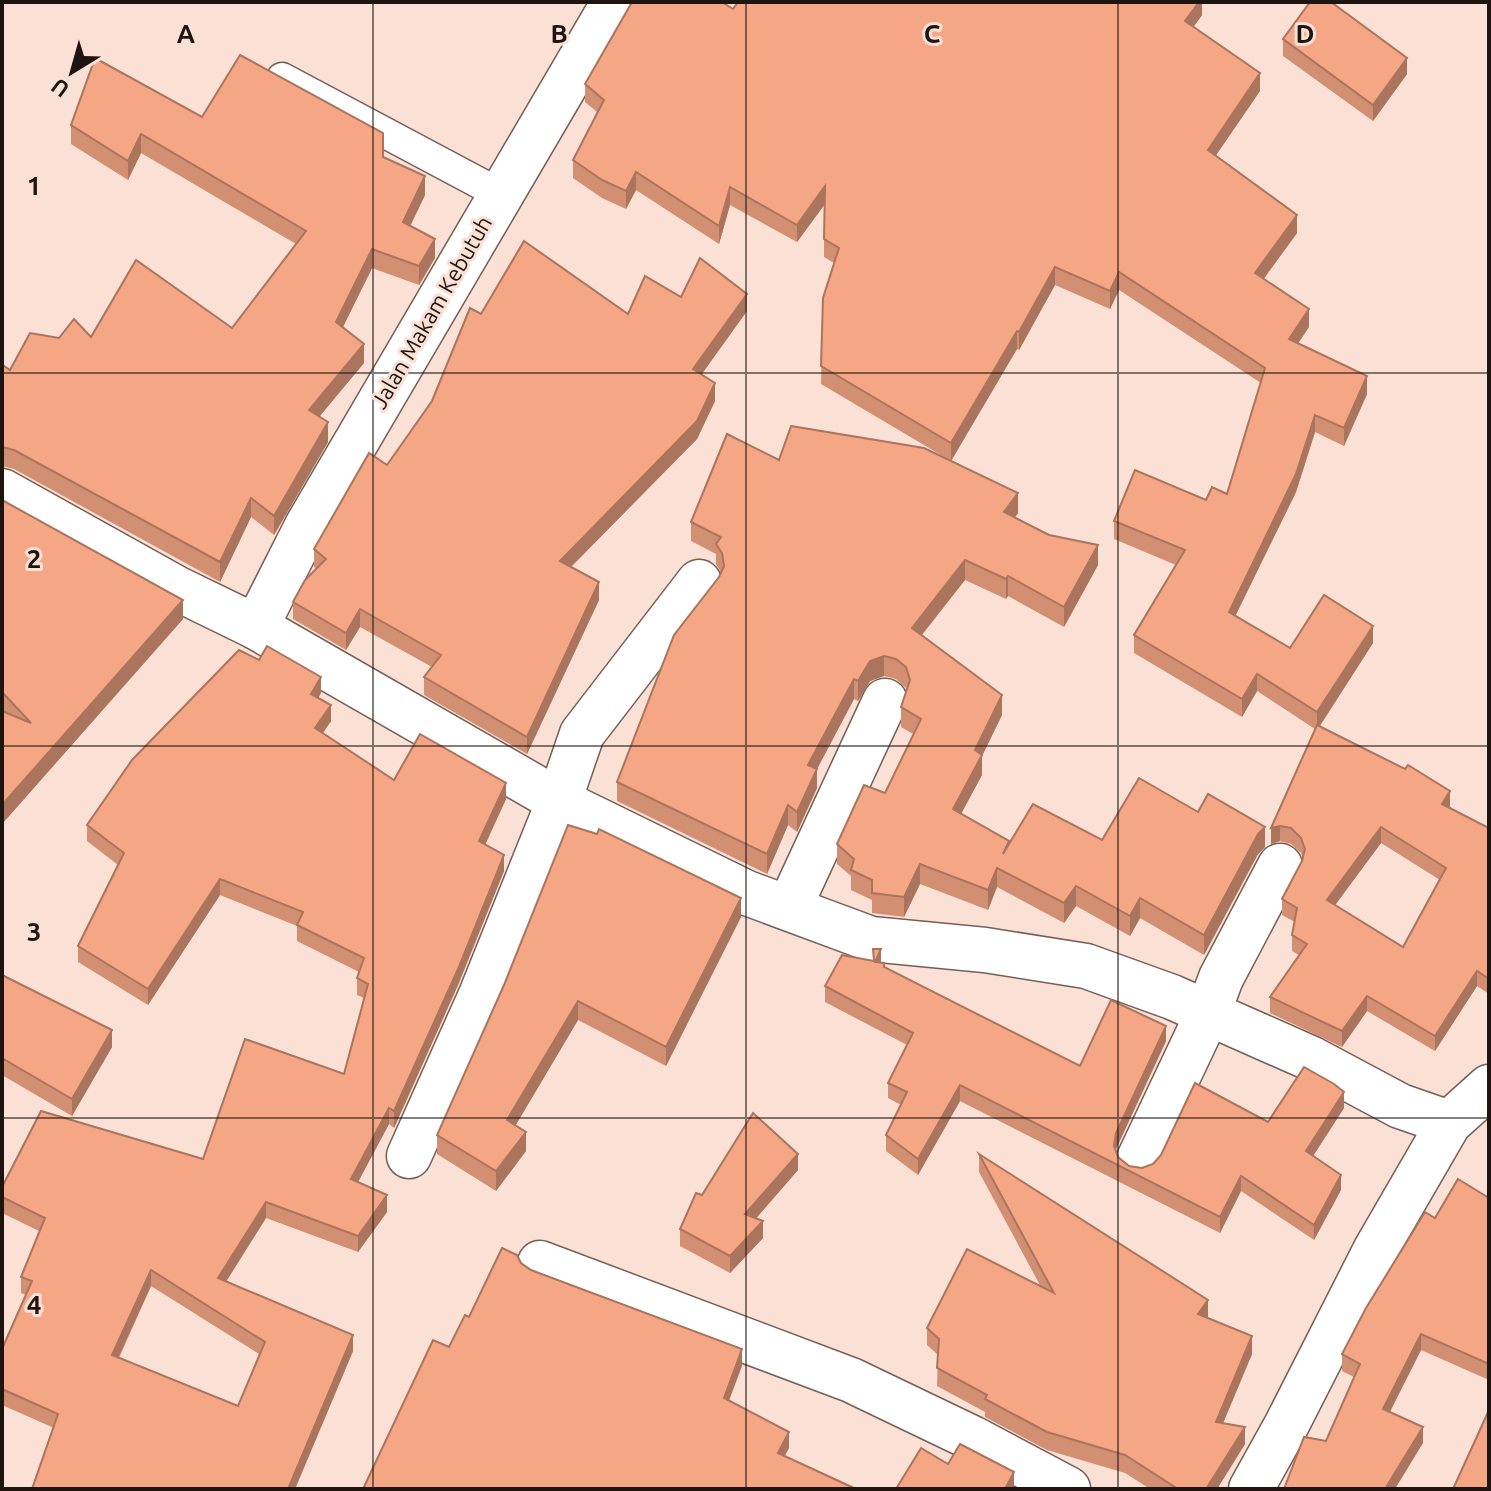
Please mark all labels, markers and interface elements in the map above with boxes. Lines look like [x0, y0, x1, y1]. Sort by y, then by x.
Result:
text: A [177, 19, 196, 48]
text: B [550, 19, 568, 48]
text: C [924, 19, 941, 48]
text: D [1296, 19, 1314, 48]
north arrow [32, 32, 112, 112]
text: U [46, 74, 73, 103]
text: 1 [27, 171, 41, 200]
street label: Jalan Makam Kebutuh [366, 211, 496, 413]
text: 2 [27, 544, 41, 573]
text: 3 [27, 917, 41, 946]
text: 4 [27, 1290, 41, 1319]

